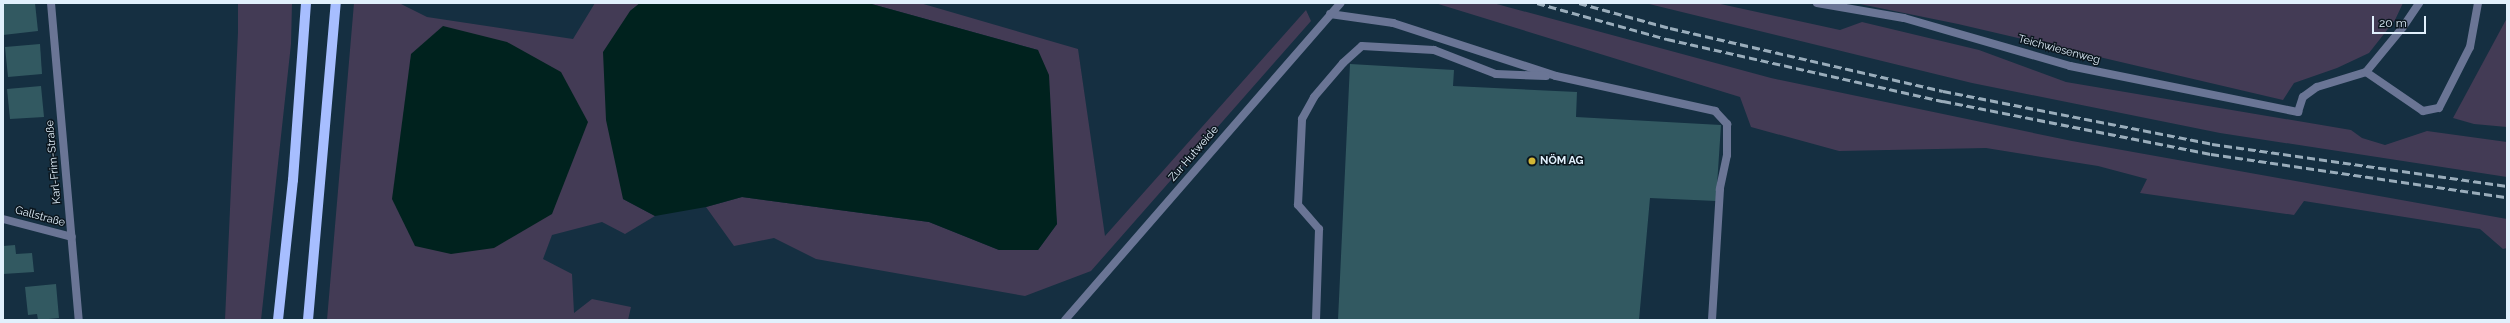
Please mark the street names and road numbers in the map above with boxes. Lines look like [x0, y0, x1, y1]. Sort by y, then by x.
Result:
street label: Teichwiesenweg [2016, 33, 2102, 67]
street label: Karl-Frim-Straße [44, 120, 64, 204]
street label: Zur Hutweide [1166, 124, 1222, 184]
street label: Gallstraße [14, 204, 66, 230]

